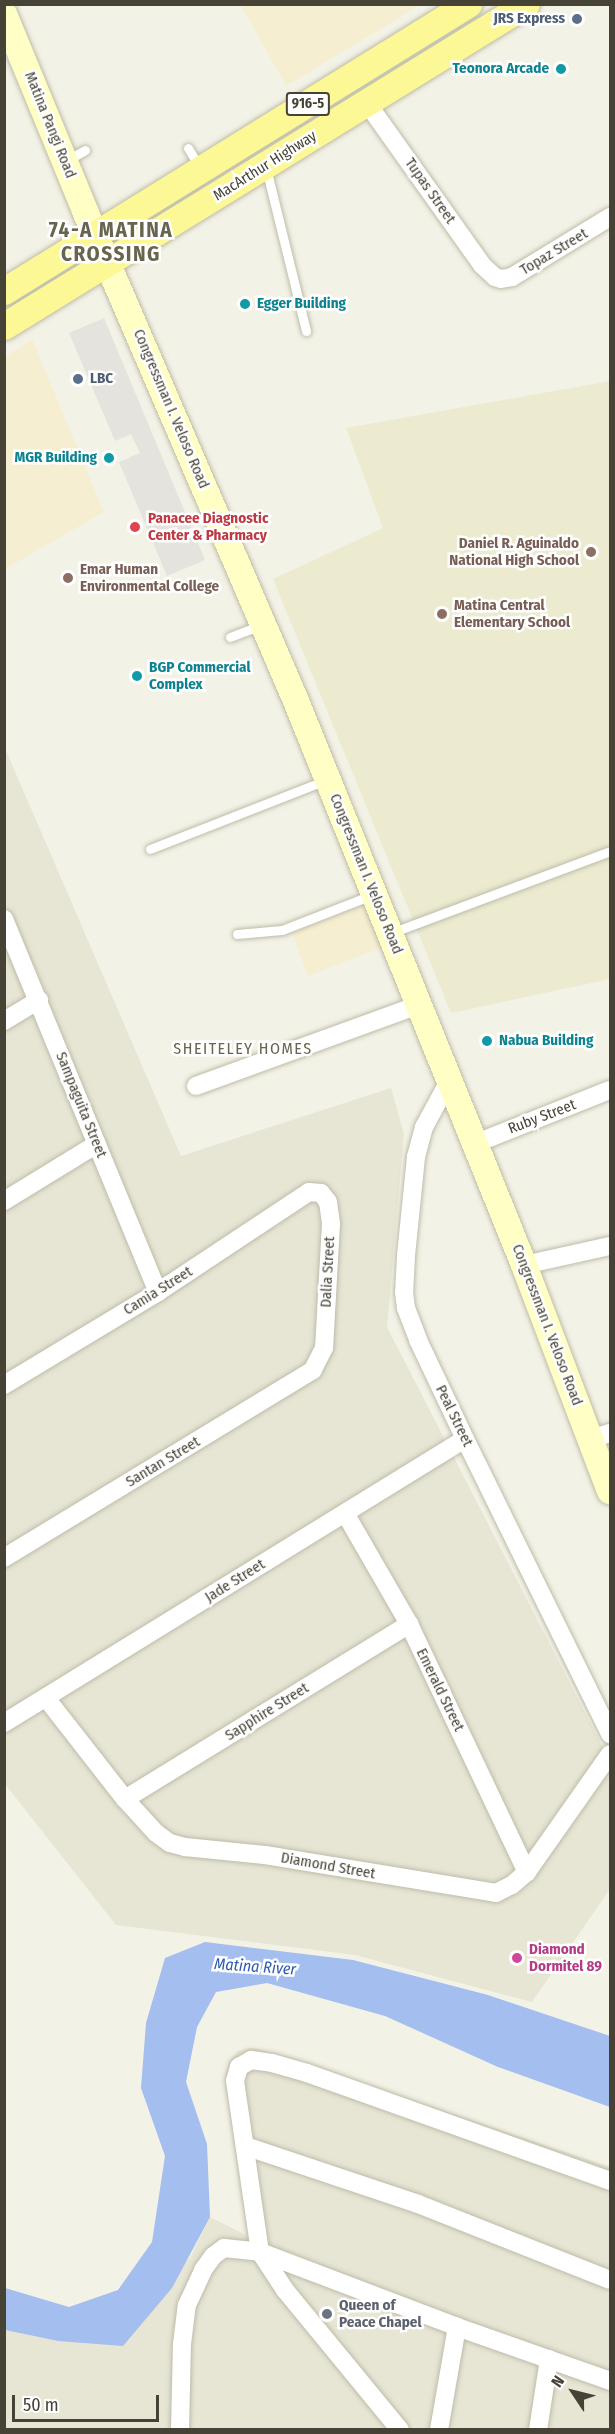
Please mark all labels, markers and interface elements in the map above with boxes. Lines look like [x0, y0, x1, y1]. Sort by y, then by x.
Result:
place label: JRS Express [493, 10, 565, 28]
marker: JRS Express [570, 12, 584, 26]
place label: Teonora Arcade [453, 60, 549, 78]
marker: Teonora Arcade [554, 62, 568, 76]
street label: Matina Pangi Road [20, 69, 80, 181]
road number: 916-5 [286, 93, 330, 115]
street label: MacArthur Highway [210, 127, 320, 205]
street label: Tupas Street [401, 155, 459, 227]
district label: 74-A MATINA CROSSING [49, 217, 173, 267]
street label: Topaz Street [517, 225, 591, 279]
place label: Egger Building [257, 295, 346, 313]
marker: Egger Building [238, 297, 252, 311]
street label: Congressman I. Veloso Road [129, 327, 213, 491]
place label: LBC [90, 370, 113, 388]
marker: LBC [71, 372, 85, 386]
place label: MGR Building [15, 449, 97, 467]
marker: MGR Building [102, 451, 116, 465]
place label: Panacee Diagnostic Center & Pharmacy [148, 509, 269, 544]
marker: Panacee Diagnostic Center & Pharmacy [126, 518, 144, 536]
place label: Daniel R. Aguinaldo National High School [449, 534, 579, 569]
marker: Daniel R. Aguinaldo National High School [584, 545, 598, 559]
place label: Emar Human Environmental College [80, 560, 219, 595]
marker: Emar Human Environmental College [61, 571, 75, 585]
place label: Matina Central Elementary School [454, 596, 570, 631]
marker: Matina Central Elementary School [435, 607, 449, 621]
place label: BGP Commercial Complex [149, 658, 250, 693]
marker: BGP Commercial Complex [130, 669, 144, 683]
street label: Congressman I. Veloso Road [326, 791, 406, 957]
place label: Nabua Building [499, 1032, 593, 1050]
marker: Nabua Building [480, 1034, 494, 1048]
district label: SHEITELEY HOMES [173, 1039, 313, 1059]
street label: Sampaguita Street [52, 1049, 110, 1161]
street label: Ruby Street [506, 1096, 578, 1138]
street label: Dalia Street [317, 1236, 339, 1308]
street label: Congressman I. Veloso Road [508, 1242, 586, 1408]
street label: Camia Street [120, 1263, 196, 1319]
street label: Peal Street [431, 1382, 477, 1450]
street label: Santan Street [123, 1433, 203, 1491]
street label: Jade Street [202, 1556, 268, 1606]
street label: Emerald Street [412, 1646, 468, 1734]
street label: Sapphire Street [222, 1679, 312, 1745]
street label: Diamond Street [279, 1849, 377, 1883]
place label: Diamond Dormitel 89 [529, 1940, 602, 1975]
marker: Diamond Dormitel 89 [510, 1951, 524, 1965]
water label: Matina River [213, 1955, 297, 1979]
place label: Queen of Peace Chapel [339, 2296, 421, 2331]
marker: Queen of Peace Chapel [320, 2307, 334, 2321]
north arrow [543, 2362, 603, 2422]
text: N [547, 2372, 568, 2391]
scale bar [15, 2383, 162, 2421]
text: 50 m [23, 2394, 59, 2416]

